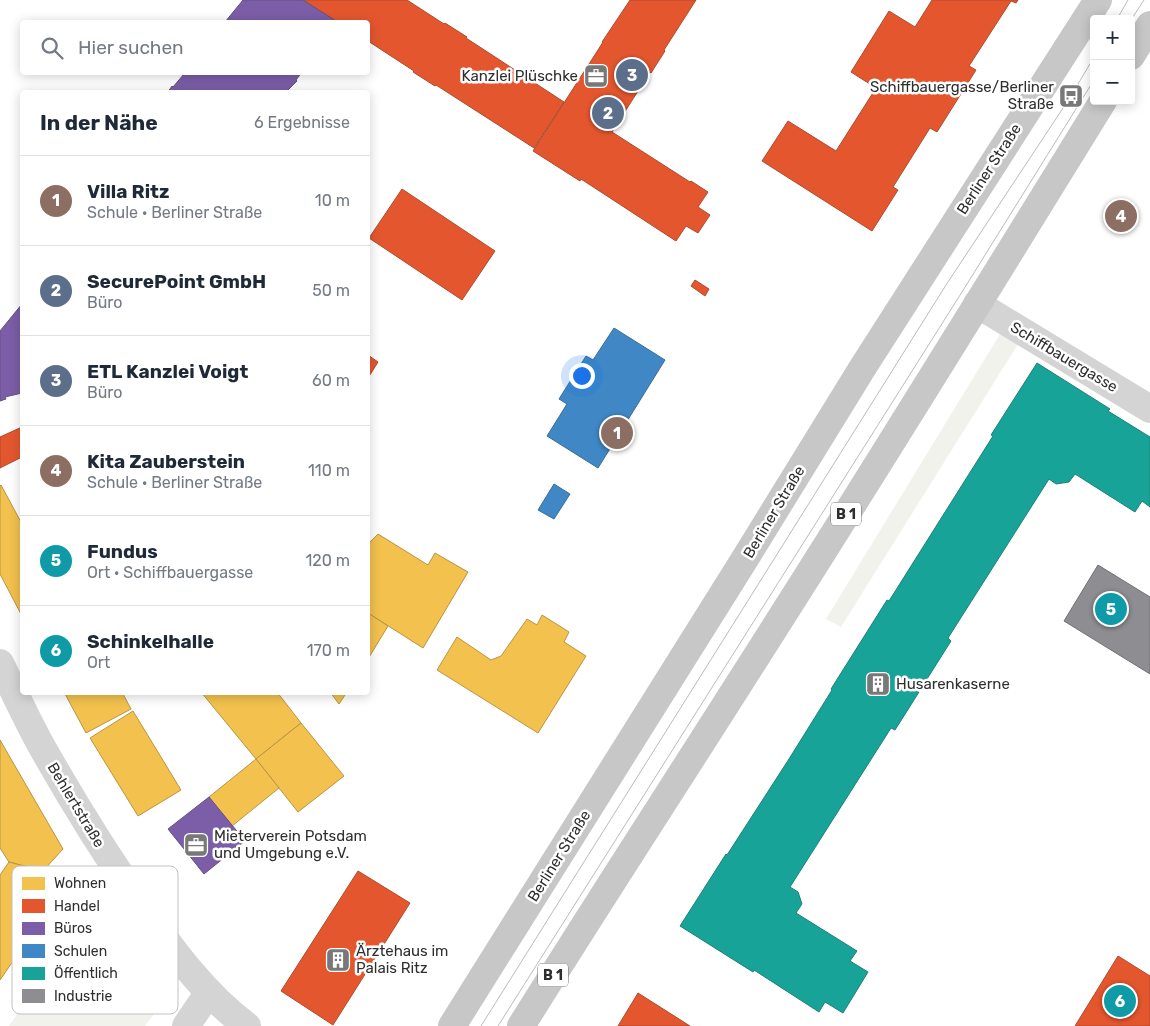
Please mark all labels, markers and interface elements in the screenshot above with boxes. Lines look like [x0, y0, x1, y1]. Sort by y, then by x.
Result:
map controls [1090, 15, 1135, 105]
button: + [1090, 15, 1135, 60]
search box [20, 20, 370, 75]
icon: search [38, 34, 66, 62]
text: Hier suchen [78, 36, 184, 59]
pin: 3 [616, 56, 648, 94]
button: − [1090, 60, 1135, 105]
office icon: Kanzlei Plüschke [583, 63, 609, 89]
place label: Kanzlei Plüschke [462, 67, 578, 85]
place label: Schiffbauergasse/Berliner Straße [870, 78, 1054, 113]
bus stop icon: Schiffbauergasse/Berliner Straße [1058, 83, 1084, 109]
pin: 2 [592, 94, 624, 132]
text: In der Nähe [40, 110, 158, 135]
text: 6 Ergebnisse [254, 113, 350, 132]
street label: Berliner Straße [953, 120, 1025, 218]
text: Villa Ritz [87, 180, 169, 203]
text: 1 [52, 191, 60, 210]
text: 10 m [315, 191, 350, 210]
pin: 4 [1105, 197, 1137, 235]
text: Schule · Berliner Straße [87, 203, 262, 222]
text: SecurePoint GmbH [87, 270, 266, 293]
text: 2 [51, 281, 61, 300]
text: 50 m [312, 281, 350, 300]
text: Büro [87, 293, 122, 312]
street label: Schiffbauergasse [1007, 318, 1121, 396]
text: ETL Kanzlei Voigt [87, 360, 248, 383]
your location [569, 363, 595, 389]
text: 3 [51, 371, 61, 390]
text: 60 m [312, 371, 350, 390]
text: Büro [87, 383, 122, 402]
pin: 1 [601, 414, 633, 452]
text: Kita Zauberstein [87, 450, 245, 473]
text: 4 [51, 461, 61, 480]
text: 110 m [308, 461, 350, 480]
street label: Berliner Straße [739, 463, 809, 561]
text: Schule · Berliner Straße [87, 473, 262, 492]
road number: B 1 [831, 502, 861, 526]
text: Fundus [87, 540, 158, 563]
text: 5 [51, 551, 61, 570]
text: 120 m [305, 551, 350, 570]
text: Ort · Schiffbauergasse [87, 563, 253, 582]
pin: 5 [1095, 590, 1127, 628]
text: Schinkelhalle [87, 630, 214, 653]
text: 6 [51, 641, 61, 660]
text: 170 m [307, 641, 350, 660]
text: Ort [87, 653, 110, 672]
building icon: Husarenkaserne [865, 671, 891, 697]
place label: Husarenkaserne [896, 675, 1010, 693]
street label: Behlertstraße [44, 759, 108, 851]
street label: Berliner Straße [524, 807, 594, 905]
place label: Mieterverein Potsdam und Umgebung e.V. [214, 827, 367, 862]
office icon: Mieterverein Potsdam und Umgebung e.V. [183, 832, 209, 858]
legend [12, 866, 178, 1014]
text: Wohnen [54, 875, 106, 892]
text: Handel [54, 898, 100, 915]
text: Büros [54, 920, 92, 937]
place label: Ärztehaus im Palais Ritz [356, 942, 448, 977]
text: Schulen [54, 943, 107, 960]
building icon: Ärztehaus im Palais Ritz [325, 947, 351, 973]
road number: B 1 [538, 964, 568, 986]
text: Öffentlich [54, 965, 118, 982]
pin: 6 [1104, 982, 1136, 1020]
text: Industrie [54, 988, 112, 1005]

